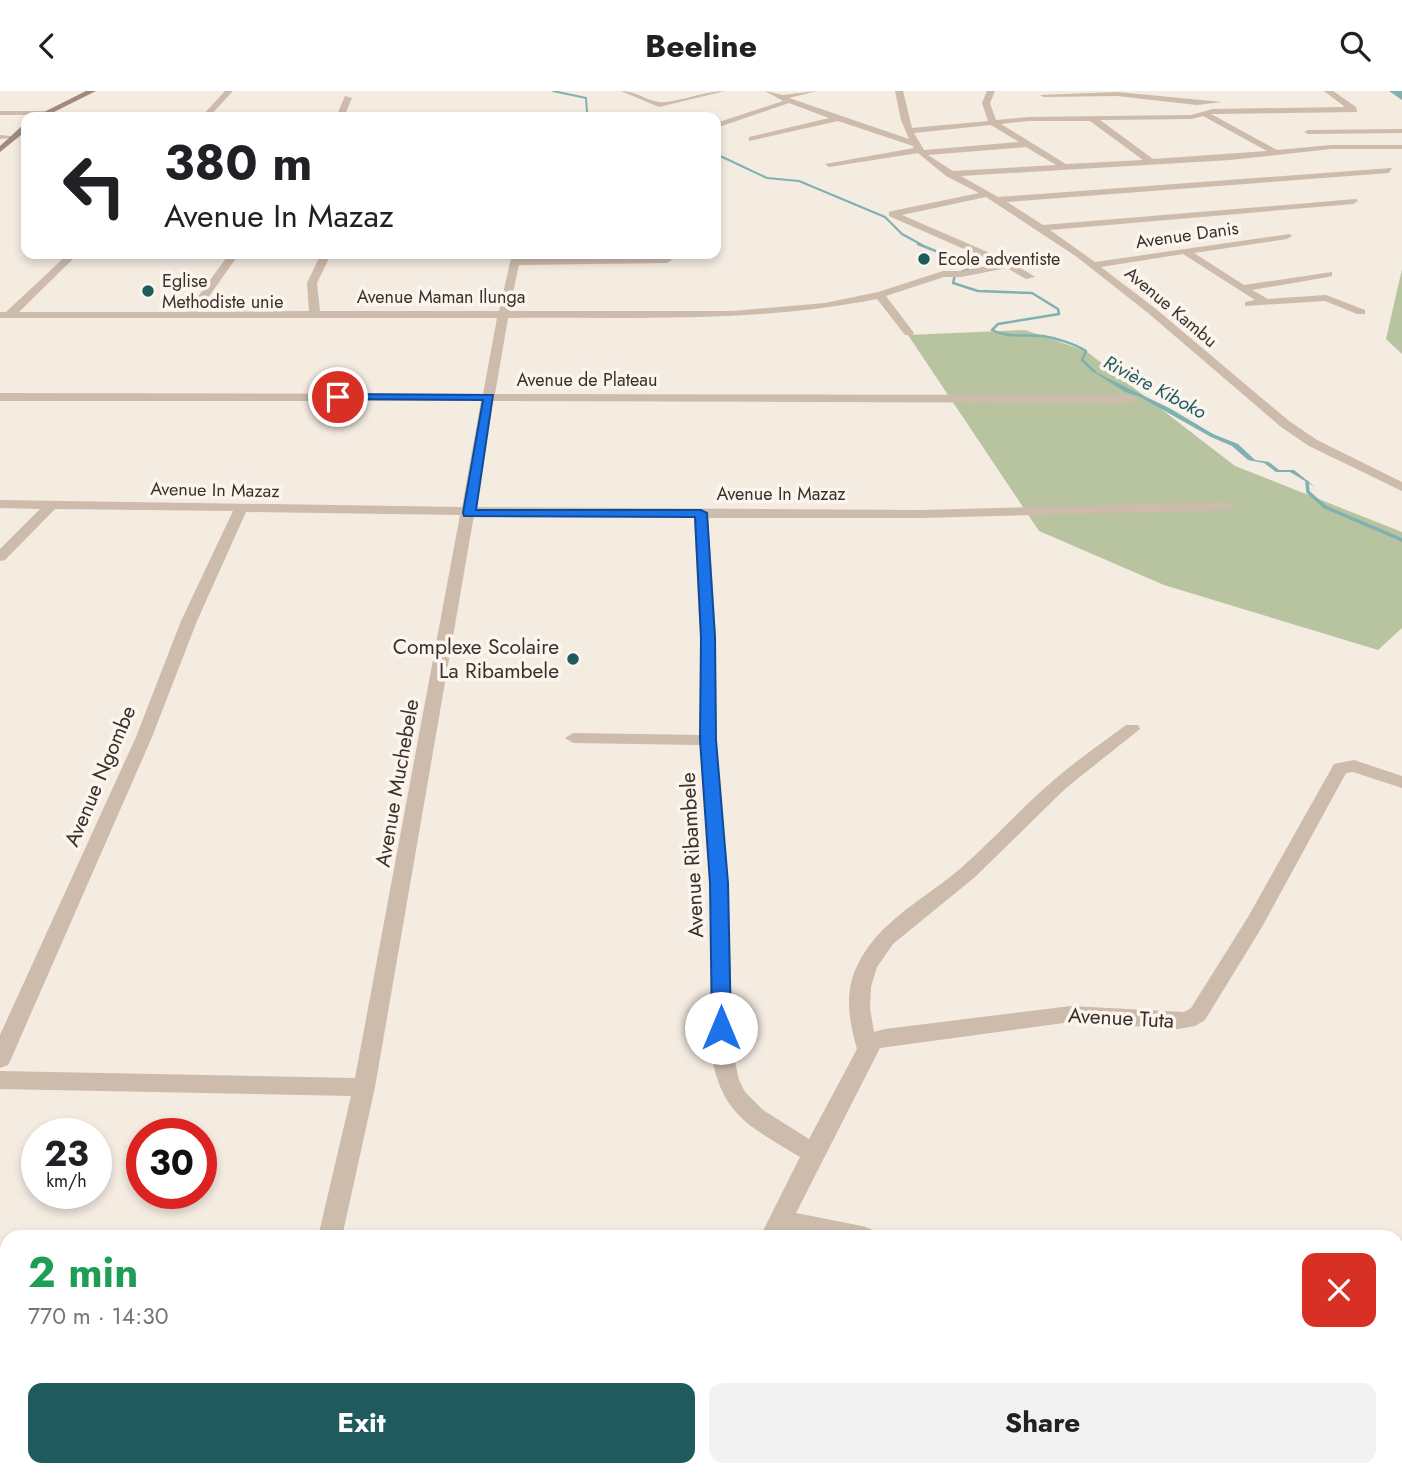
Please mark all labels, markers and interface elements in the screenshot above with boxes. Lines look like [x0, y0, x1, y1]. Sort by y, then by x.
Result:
text: Beeline [645, 23, 757, 69]
icon: back [28, 27, 66, 65]
icon: search [1336, 27, 1374, 65]
text: 380 m [164, 128, 312, 198]
icon: left [49, 140, 140, 231]
text: Avenue In Mazaz [164, 193, 394, 239]
street label: Avenue Danis [1134, 215, 1240, 255]
place label: Ecole adventiste [938, 246, 1060, 272]
marker: Ecole adventiste [916, 251, 932, 267]
street label: Avenue Kambu [1119, 260, 1223, 354]
place label: Eglise Methodiste unie [162, 268, 283, 315]
marker: Eglise Methodiste unie [140, 283, 156, 299]
street label: Avenue Maman Ilunga [357, 284, 525, 310]
water label: Rivière Kiboko [1099, 349, 1211, 425]
pin [308, 367, 368, 427]
street label: Avenue de Plateau [517, 367, 657, 393]
icon: arrive [319, 378, 357, 416]
street label: Avenue In Mazaz [150, 476, 281, 504]
street label: Avenue In Mazaz [716, 481, 846, 507]
place label: Complexe Scolaire La Ribambele [393, 632, 559, 686]
marker: Complexe Scolaire La Ribambele [565, 651, 581, 667]
street label: Avenue Muchebele [367, 696, 427, 869]
street label: Avenue Ngombe [57, 701, 143, 851]
street label: Avenue Ribambele [673, 771, 711, 939]
position arrow [684, 991, 758, 1065]
street label: Avenue Tuta [1067, 1000, 1175, 1036]
speed limit sign: 30 [126, 1118, 217, 1209]
text: 23 [44, 1129, 89, 1179]
text: km/h [46, 1168, 87, 1194]
text: 2 min [28, 1242, 138, 1303]
button: close [1302, 1253, 1376, 1327]
text: 770 m · 14:30 [28, 1299, 169, 1333]
button: Exit [28, 1383, 695, 1463]
button: Share [709, 1383, 1376, 1463]

